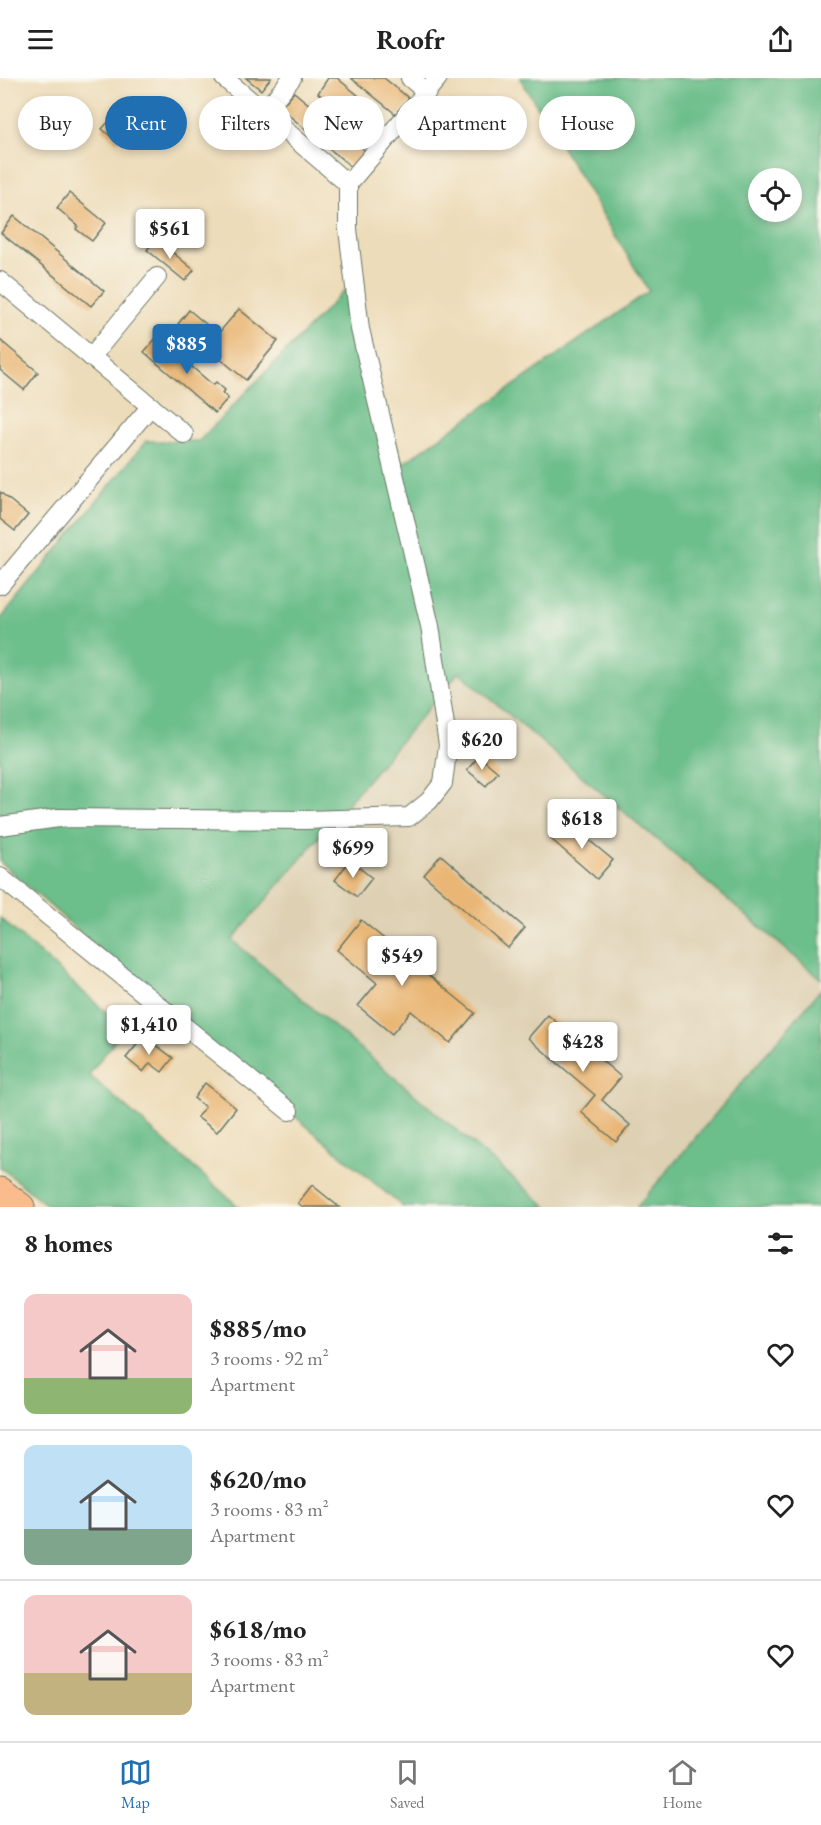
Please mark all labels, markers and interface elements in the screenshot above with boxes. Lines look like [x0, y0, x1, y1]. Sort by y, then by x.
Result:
text: Roofr [376, 22, 445, 57]
icon: menu [24, 23, 57, 56]
icon: share [764, 23, 797, 56]
chip: Buy [18, 96, 93, 150]
chip: Rent [105, 96, 187, 150]
chip: Filters [199, 96, 291, 150]
chip: New [303, 96, 384, 150]
chip: Apartment [396, 96, 527, 150]
chip: House [539, 96, 635, 150]
map controls [748, 168, 802, 222]
button: locate [748, 168, 802, 222]
pin: $561 [134, 209, 206, 260]
text: $561 [150, 215, 190, 241]
pin: $885 [151, 324, 223, 375]
text: $885 [167, 330, 207, 356]
pin: $620 [446, 720, 518, 771]
text: $620 [462, 726, 502, 752]
pin: $618 [546, 799, 618, 850]
text: $618 [562, 805, 602, 831]
pin: $699 [317, 828, 389, 879]
text: $699 [333, 834, 373, 860]
pin: $549 [366, 936, 438, 987]
text: $549 [382, 942, 422, 968]
pin: $1,410 [100, 1005, 198, 1056]
text: $1,410 [121, 1011, 177, 1037]
pin: $428 [547, 1022, 619, 1073]
text: $428 [563, 1028, 603, 1054]
text: 8 homes [24, 1226, 113, 1260]
icon: filters [764, 1227, 797, 1260]
text: $885/mo [210, 1311, 306, 1345]
icon: home [72, 1318, 144, 1390]
icon: heart [764, 1338, 797, 1371]
text: 3 rooms · 92 m² [210, 1345, 329, 1371]
text: Apartment [210, 1371, 295, 1397]
text: $620/mo [210, 1462, 306, 1496]
icon: home [72, 1469, 144, 1541]
icon: heart [764, 1489, 797, 1522]
text: 3 rooms · 83 m² [210, 1496, 329, 1522]
text: Apartment [210, 1522, 295, 1548]
text: $618/mo [210, 1612, 306, 1646]
icon: home [72, 1619, 144, 1691]
icon: heart [764, 1639, 797, 1672]
text: 3 rooms · 83 m² [210, 1646, 329, 1672]
text: Apartment [210, 1672, 295, 1698]
tab: Map [119, 1756, 152, 1813]
tab: Saved [390, 1756, 424, 1813]
tab: Home [662, 1756, 702, 1813]

